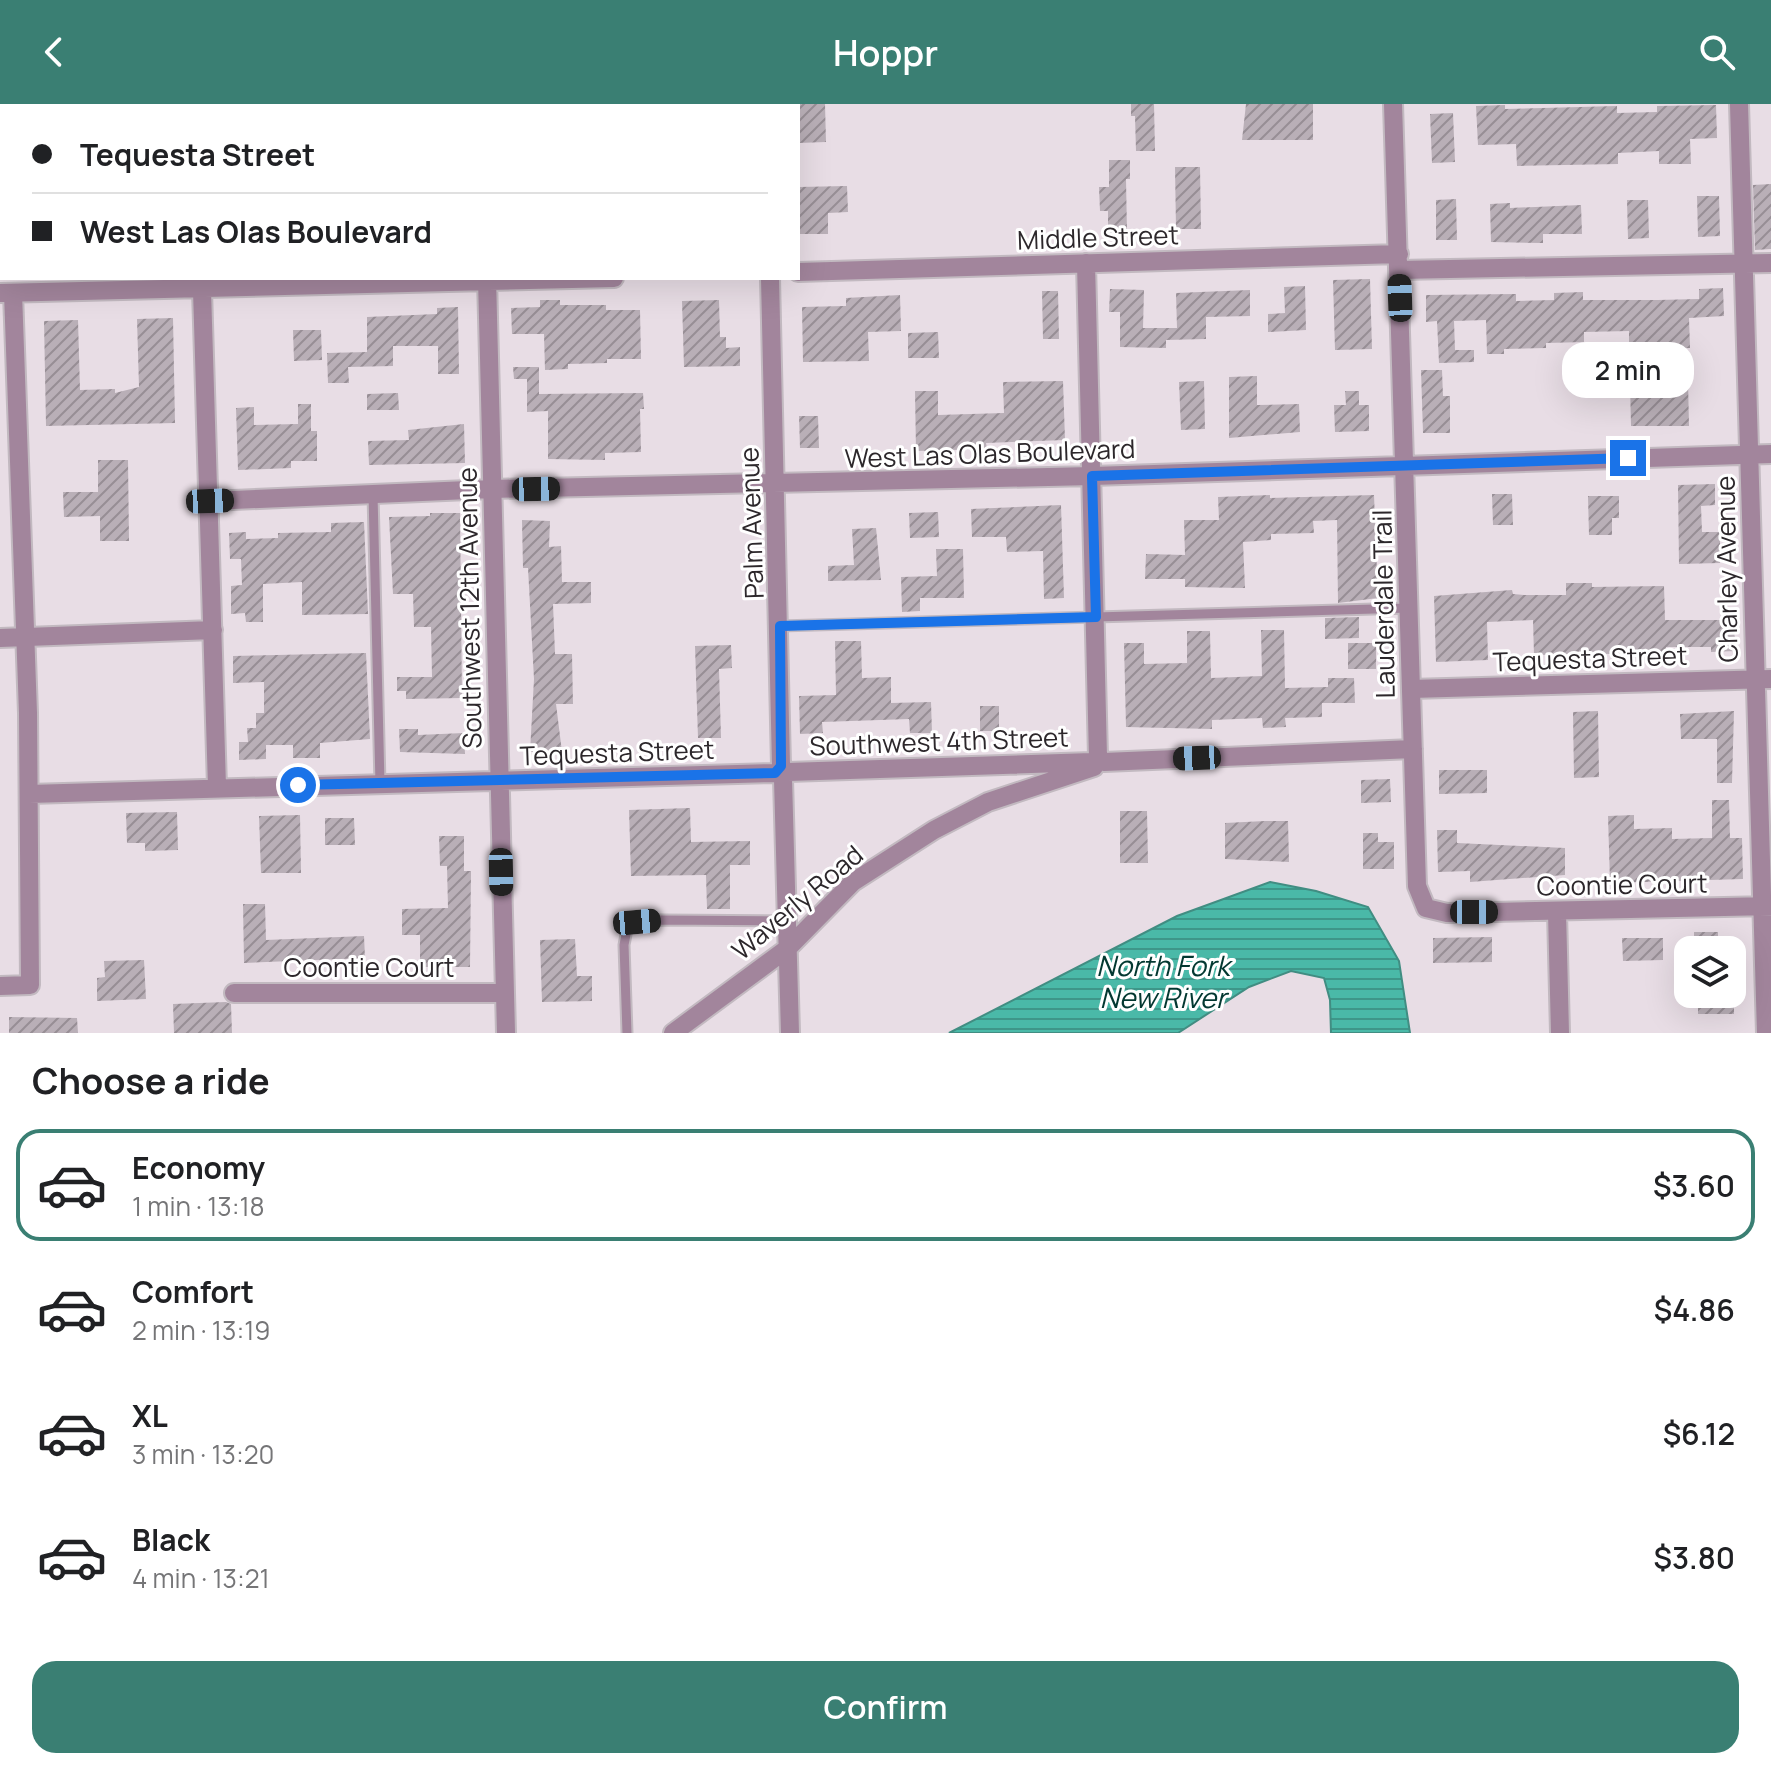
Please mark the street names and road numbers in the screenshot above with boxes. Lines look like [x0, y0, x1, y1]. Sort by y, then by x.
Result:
street label: Middle Street [1017, 216, 1179, 258]
street label: West Las Olas Boulevard [844, 430, 1136, 476]
street label: Palm Avenue [730, 446, 772, 600]
street label: Southwest 12th Avenue [449, 467, 489, 749]
street label: Charley Avenue [1706, 475, 1746, 663]
street label: Lauderdale Trail [1363, 509, 1403, 699]
street label: Tequesta Street [1492, 637, 1688, 679]
street label: Southwest 4th Street [809, 718, 1069, 764]
street label: Tequesta Street [519, 731, 715, 773]
street label: Waverly Road [724, 836, 870, 968]
street label: Coontie Court [1536, 865, 1708, 903]
street label: Coontie Court [284, 949, 454, 985]

